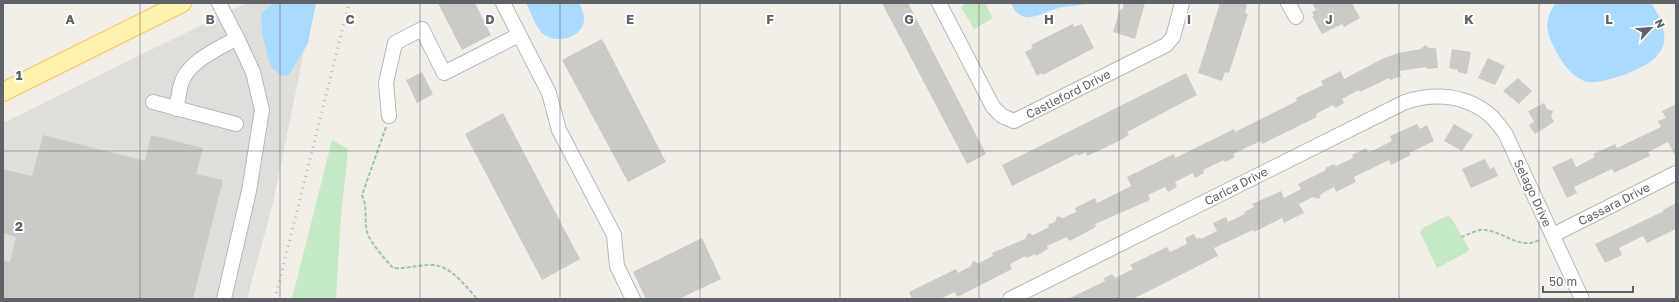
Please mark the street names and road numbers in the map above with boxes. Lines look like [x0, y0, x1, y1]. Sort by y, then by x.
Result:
street label: Castleford Drive [1023, 66, 1113, 122]
street label: Selago Drive [1511, 157, 1555, 229]
street label: Carica Drive [1202, 164, 1270, 208]
street label: Cassara Drive [1576, 179, 1652, 229]

